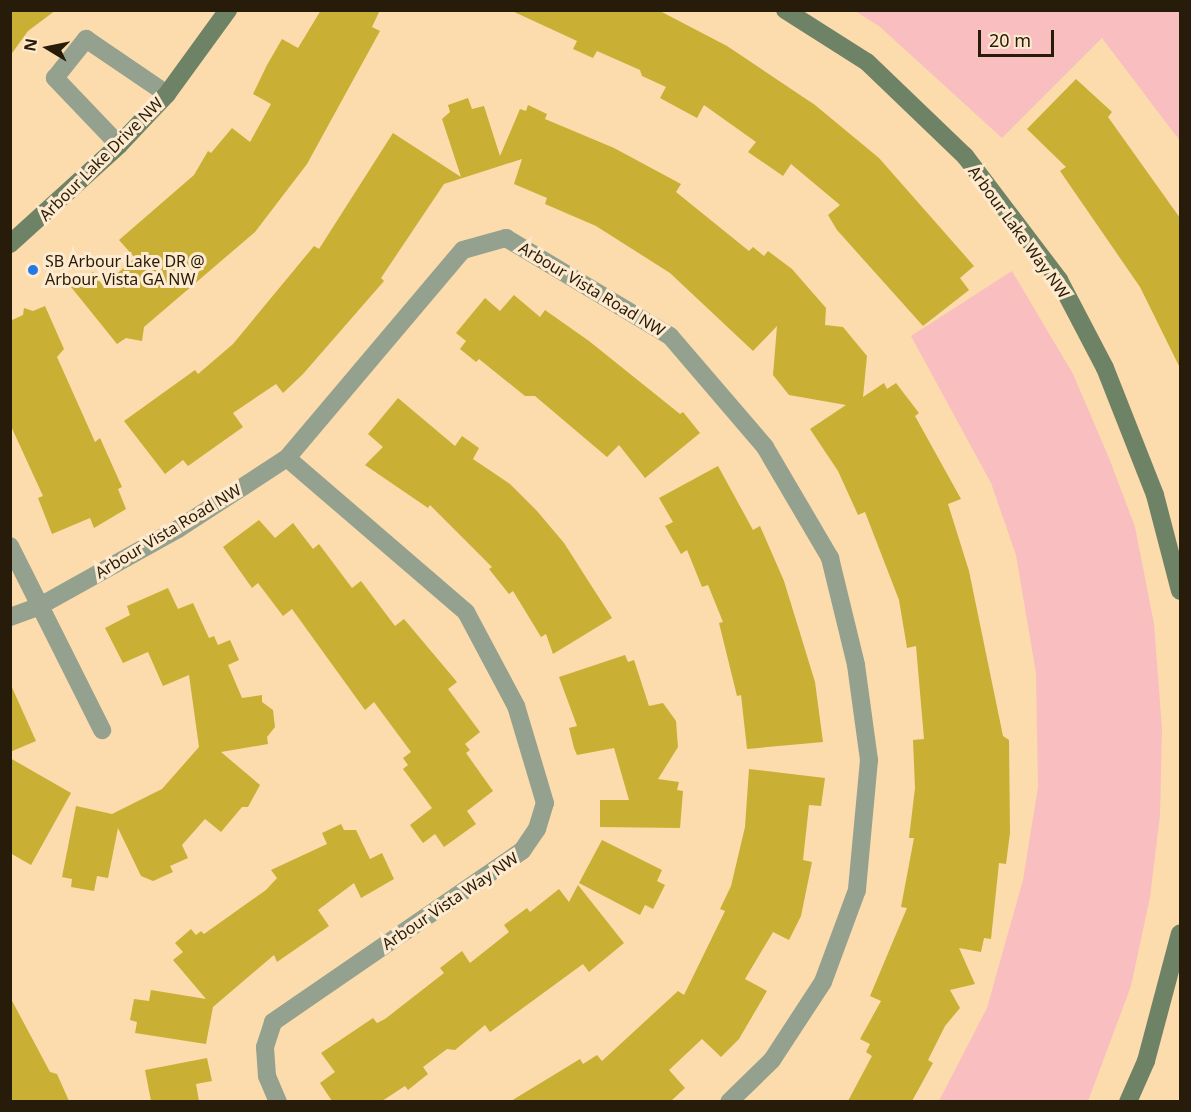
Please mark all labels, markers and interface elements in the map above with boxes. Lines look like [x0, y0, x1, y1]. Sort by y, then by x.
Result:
north arrow [18, 18, 78, 78]
scale bar [981, 18, 1058, 56]
text: 20 m [989, 28, 1031, 52]
text: N [18, 37, 42, 53]
street label: Arbour Lake Drive NW [35, 93, 167, 225]
street label: Arbour Lake Way NW [965, 162, 1073, 302]
street label: Arbour Vista Road NW [515, 238, 669, 340]
place label: SB Arbour Lake DR @ Arbour Vista GA NW [45, 251, 205, 289]
marker: SB Arbour Lake DR @ Arbour Vista GA NW [26, 263, 40, 277]
street label: Arbour Vista Road NW [91, 480, 245, 582]
street label: Arbour Vista Way NW [378, 848, 522, 954]

